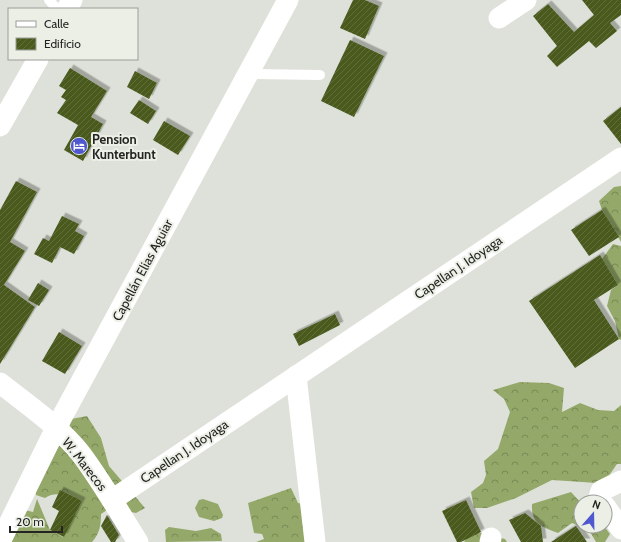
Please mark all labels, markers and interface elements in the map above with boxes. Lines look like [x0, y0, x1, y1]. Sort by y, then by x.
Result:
legend [8, 8, 138, 60]
text: Calle [44, 16, 69, 31]
text: Edificio [44, 36, 81, 51]
place label: Pension Kunterbunt [92, 131, 156, 162]
hotel icon: Pension Kunterbunt [69, 136, 89, 156]
street label: Capellán Elias Aguiar [109, 216, 176, 323]
street label: Capellan J. Idoyaga [411, 231, 506, 302]
street label: Capellan J. Idoyaga [137, 415, 232, 486]
street label: W. Marecos [59, 434, 111, 494]
north arrow [573, 494, 613, 534]
text: N [590, 497, 602, 513]
scale bar [10, 508, 62, 534]
text: 20 m [16, 514, 44, 529]

